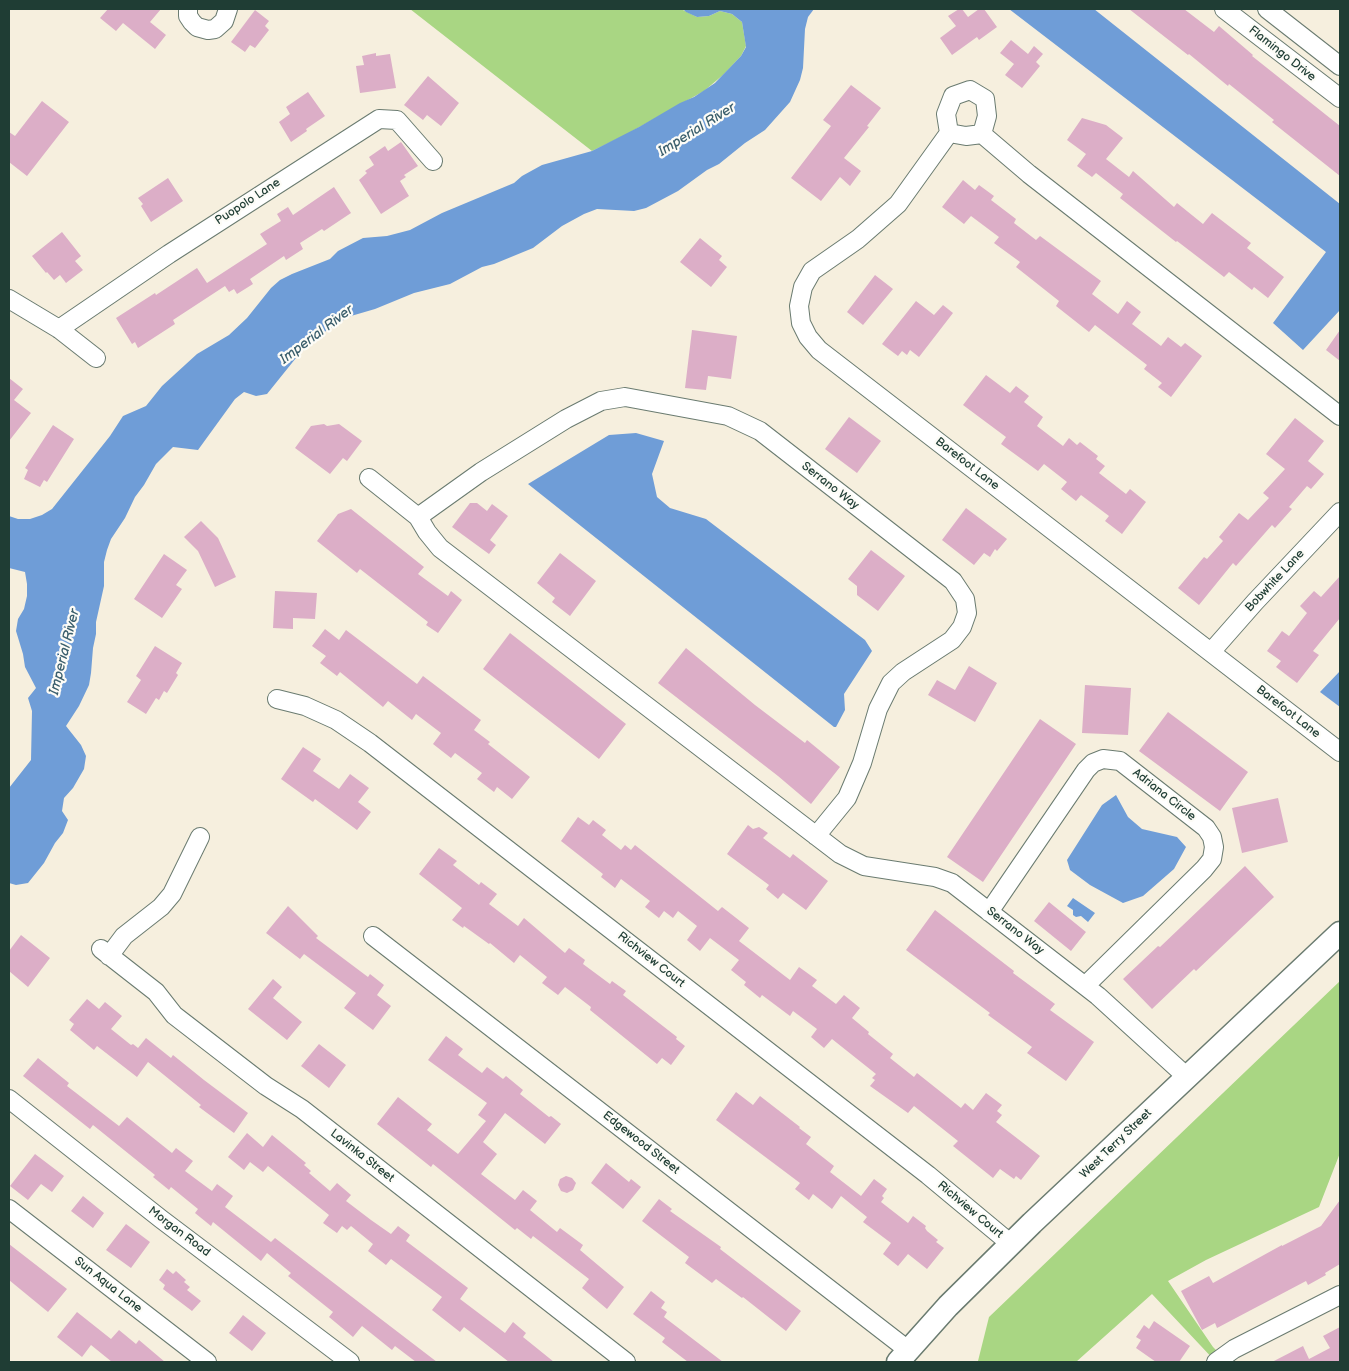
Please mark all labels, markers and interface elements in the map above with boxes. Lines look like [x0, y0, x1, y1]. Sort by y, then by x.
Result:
street label: Flamingo Drive [1246, 23, 1318, 85]
water label: Imperial River [655, 100, 739, 160]
street label: Puopolo Lane [213, 176, 283, 228]
water label: Imperial River [277, 302, 357, 368]
street label: Barefoot Lane [932, 435, 1002, 493]
street label: Serrano Way [798, 459, 862, 513]
street label: Bobwhite Lane [1242, 547, 1308, 615]
water label: Imperial River [46, 607, 84, 697]
street label: Barefoot Lane [1253, 683, 1323, 741]
street label: Adriana Circle [1130, 766, 1198, 824]
street label: Serrano Way [983, 904, 1047, 958]
street label: Richview Court [614, 929, 688, 991]
street label: West Terry Street [1077, 1106, 1155, 1182]
street label: Edgewood Street [600, 1109, 682, 1177]
street label: Lavinka Street [327, 1127, 397, 1185]
street label: Richview Court [934, 1178, 1006, 1242]
street label: Morgan Road [145, 1204, 213, 1260]
street label: Sun Aqua Lane [71, 1254, 145, 1316]

